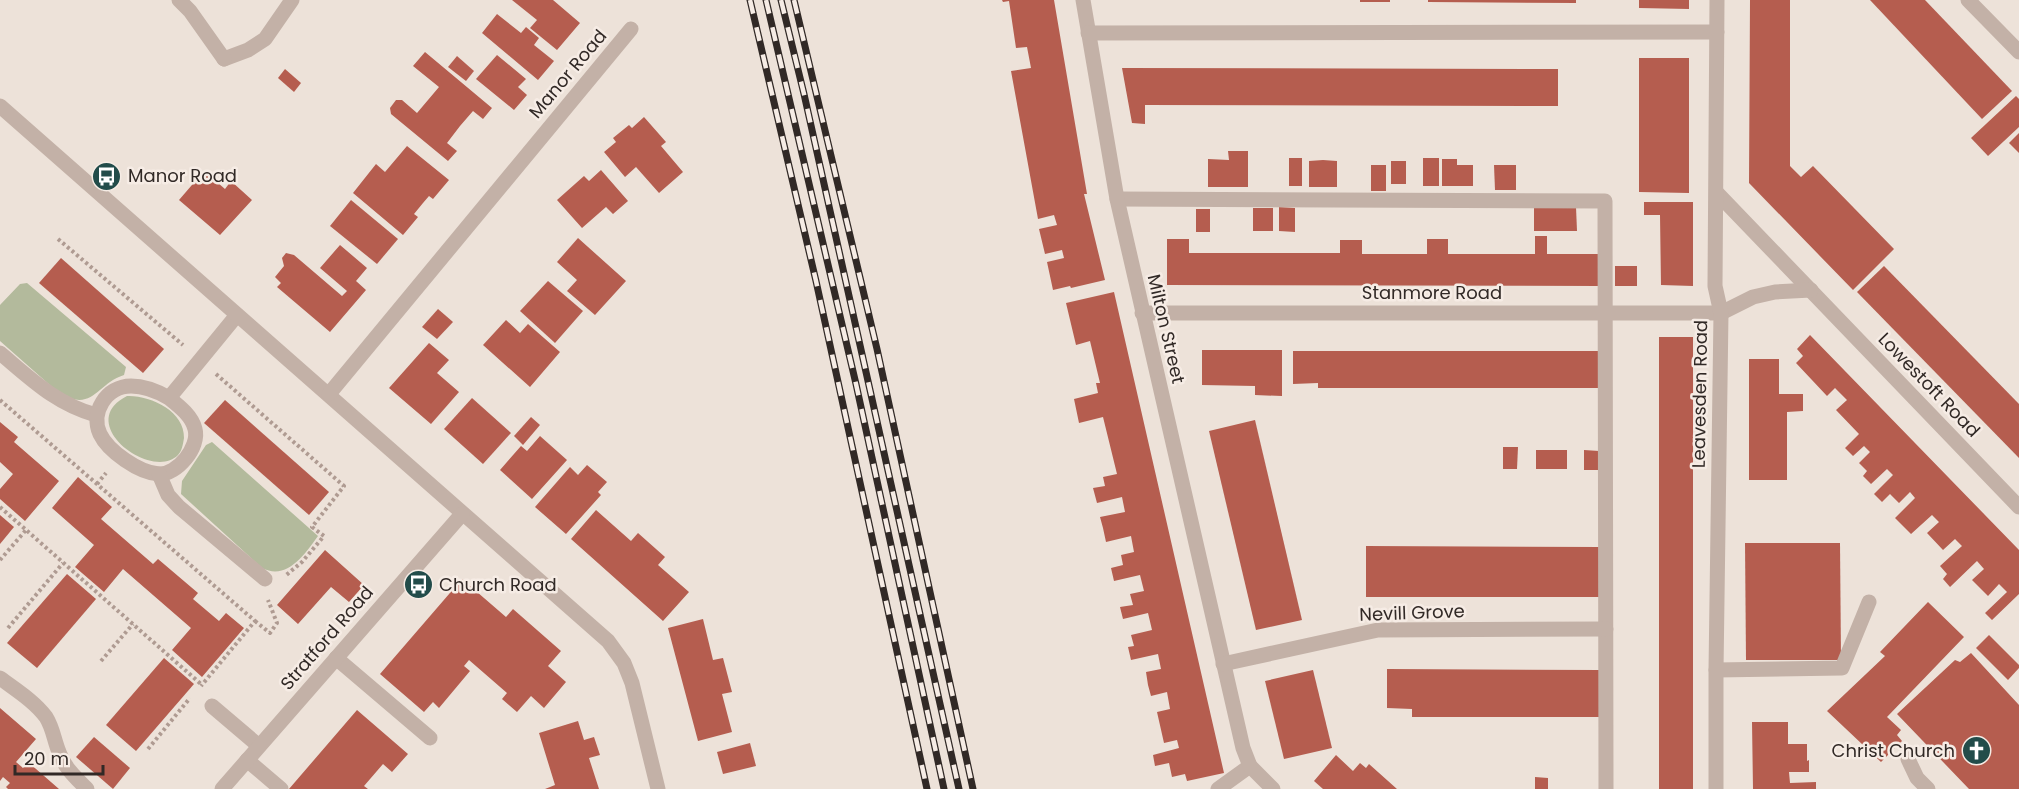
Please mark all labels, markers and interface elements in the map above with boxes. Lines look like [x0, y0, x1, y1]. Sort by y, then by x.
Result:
street label: Manor Road [523, 24, 612, 123]
bus stop icon: Manor Road [91, 160, 123, 192]
place label: Manor Road [128, 163, 237, 188]
street label: Milton Street [1142, 272, 1191, 386]
street label: Stanmore Road [1362, 280, 1502, 305]
street label: Leavesden Road [1686, 320, 1713, 468]
street label: Lowestoft Road [1873, 327, 1986, 443]
bus stop icon: Church Road [402, 569, 434, 601]
place label: Church Road [439, 572, 557, 597]
street label: Stratford Road [274, 580, 379, 695]
street label: Nevill Grove [1359, 598, 1465, 627]
church icon: Christ Church [1960, 735, 1992, 767]
scale bar [15, 738, 104, 776]
place label: Christ Church [1832, 738, 1955, 763]
text: 20 m [24, 746, 69, 771]

